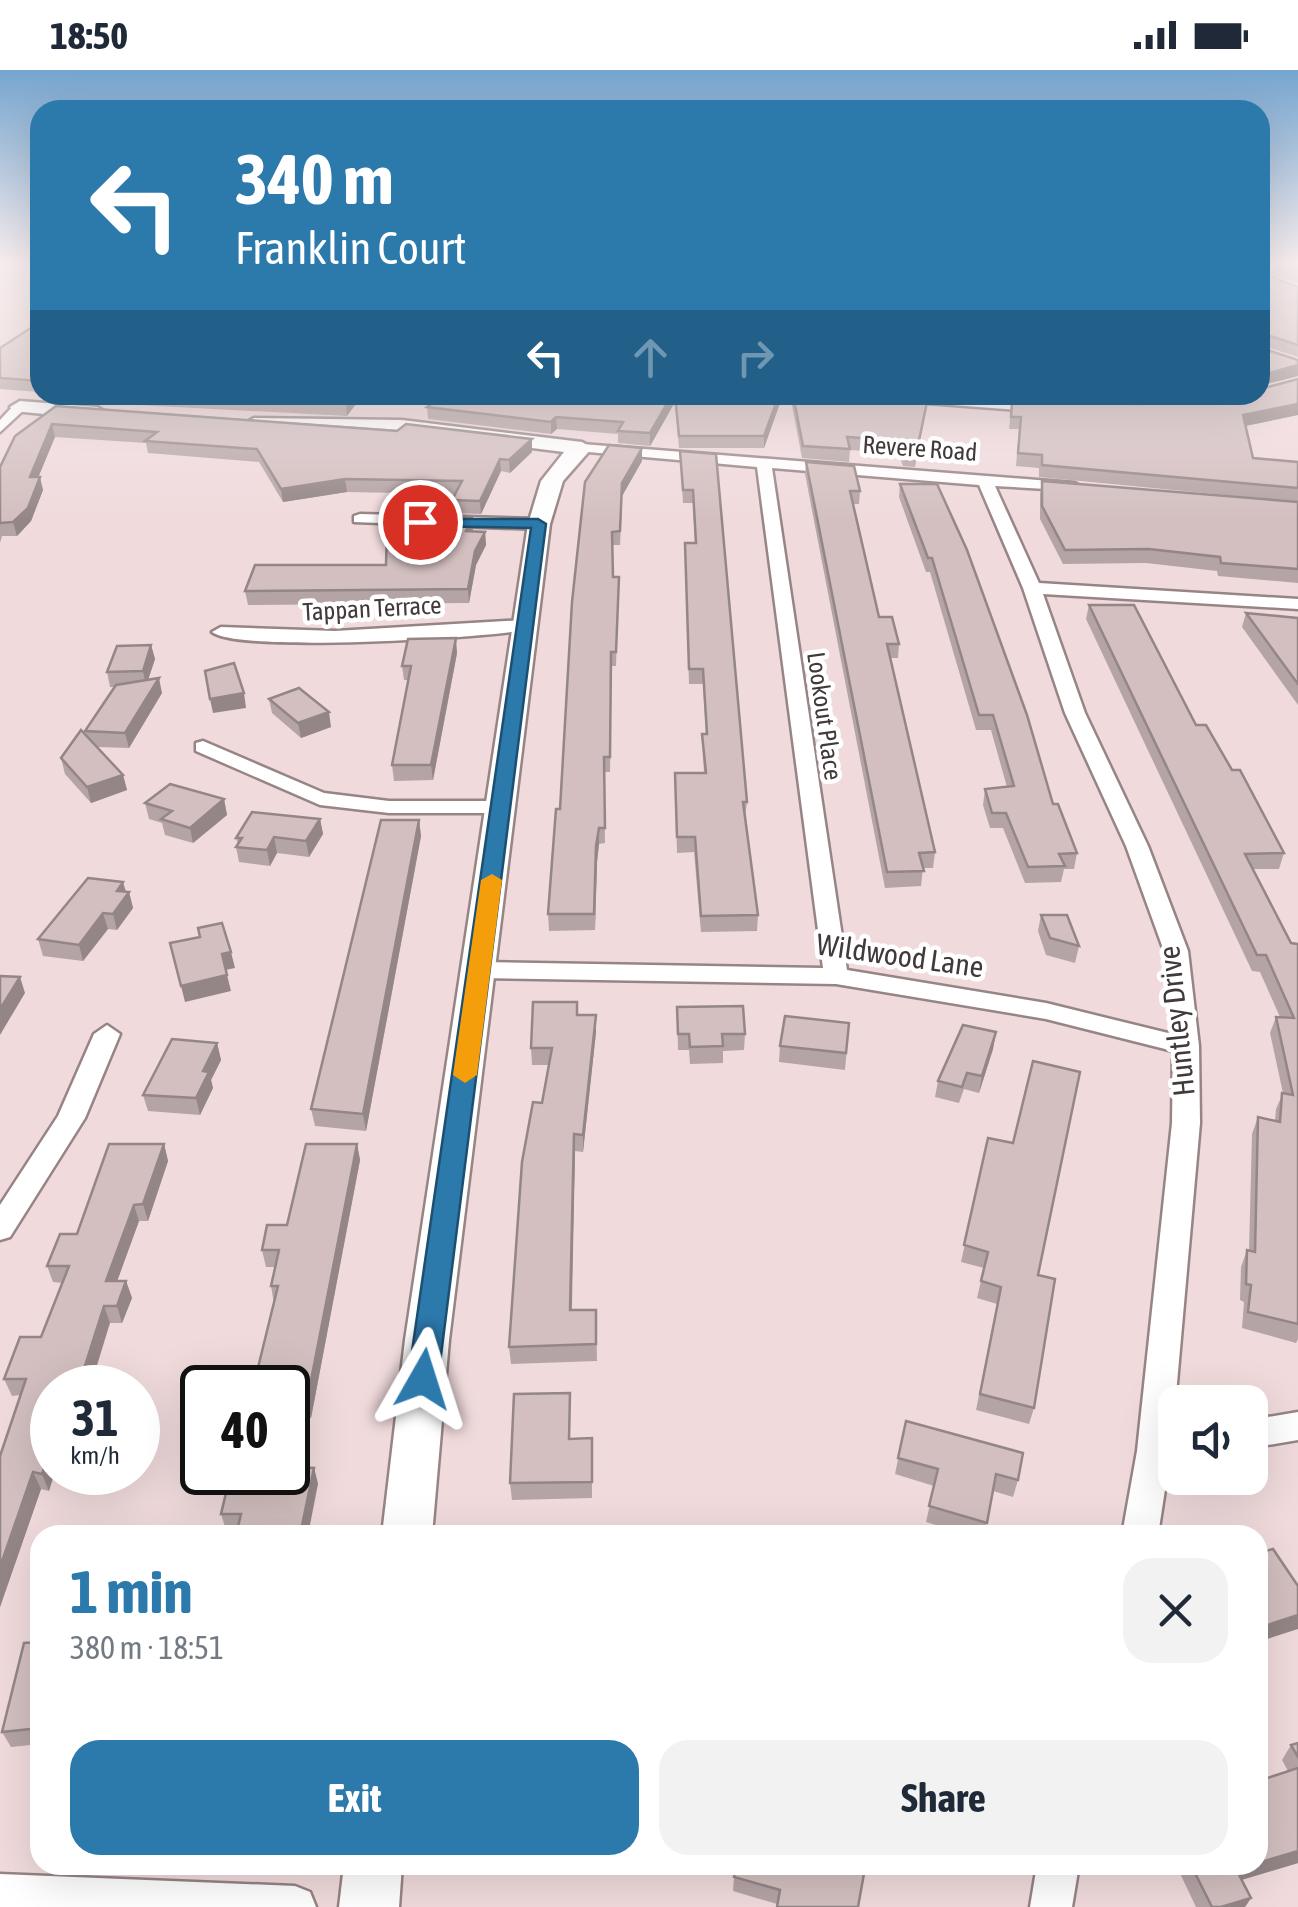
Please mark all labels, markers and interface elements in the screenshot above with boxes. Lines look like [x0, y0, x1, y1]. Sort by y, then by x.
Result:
text: 18:50 [50, 14, 128, 57]
text: 340 m [235, 139, 394, 219]
icon: left [70, 140, 200, 270]
text: Franklin Court [235, 222, 466, 274]
icon: left [518, 330, 573, 385]
icon: ahead [623, 330, 678, 385]
icon: right [728, 330, 783, 385]
street label: Revere Road [862, 430, 978, 466]
pin [378, 480, 463, 565]
icon: arrive [393, 495, 448, 550]
street label: Tappan Terrace [302, 590, 442, 626]
street label: Lookout Place [802, 650, 848, 782]
street label: Wildwood Lane [814, 926, 986, 984]
street label: Huntley Drive [1151, 944, 1201, 1098]
position arrow [371, 1327, 475, 1431]
speed limit sign: 40 [180, 1365, 310, 1495]
map controls [1158, 1385, 1268, 1495]
button: sound [1158, 1385, 1268, 1495]
text: 31 [71, 1389, 118, 1447]
text: km/h [70, 1441, 120, 1469]
text: 1 min [70, 1557, 193, 1626]
button: close [1123, 1558, 1228, 1663]
text: 380 m · 18:51 [70, 1629, 224, 1666]
button: Exit [70, 1740, 639, 1855]
button: Share [659, 1740, 1228, 1855]

